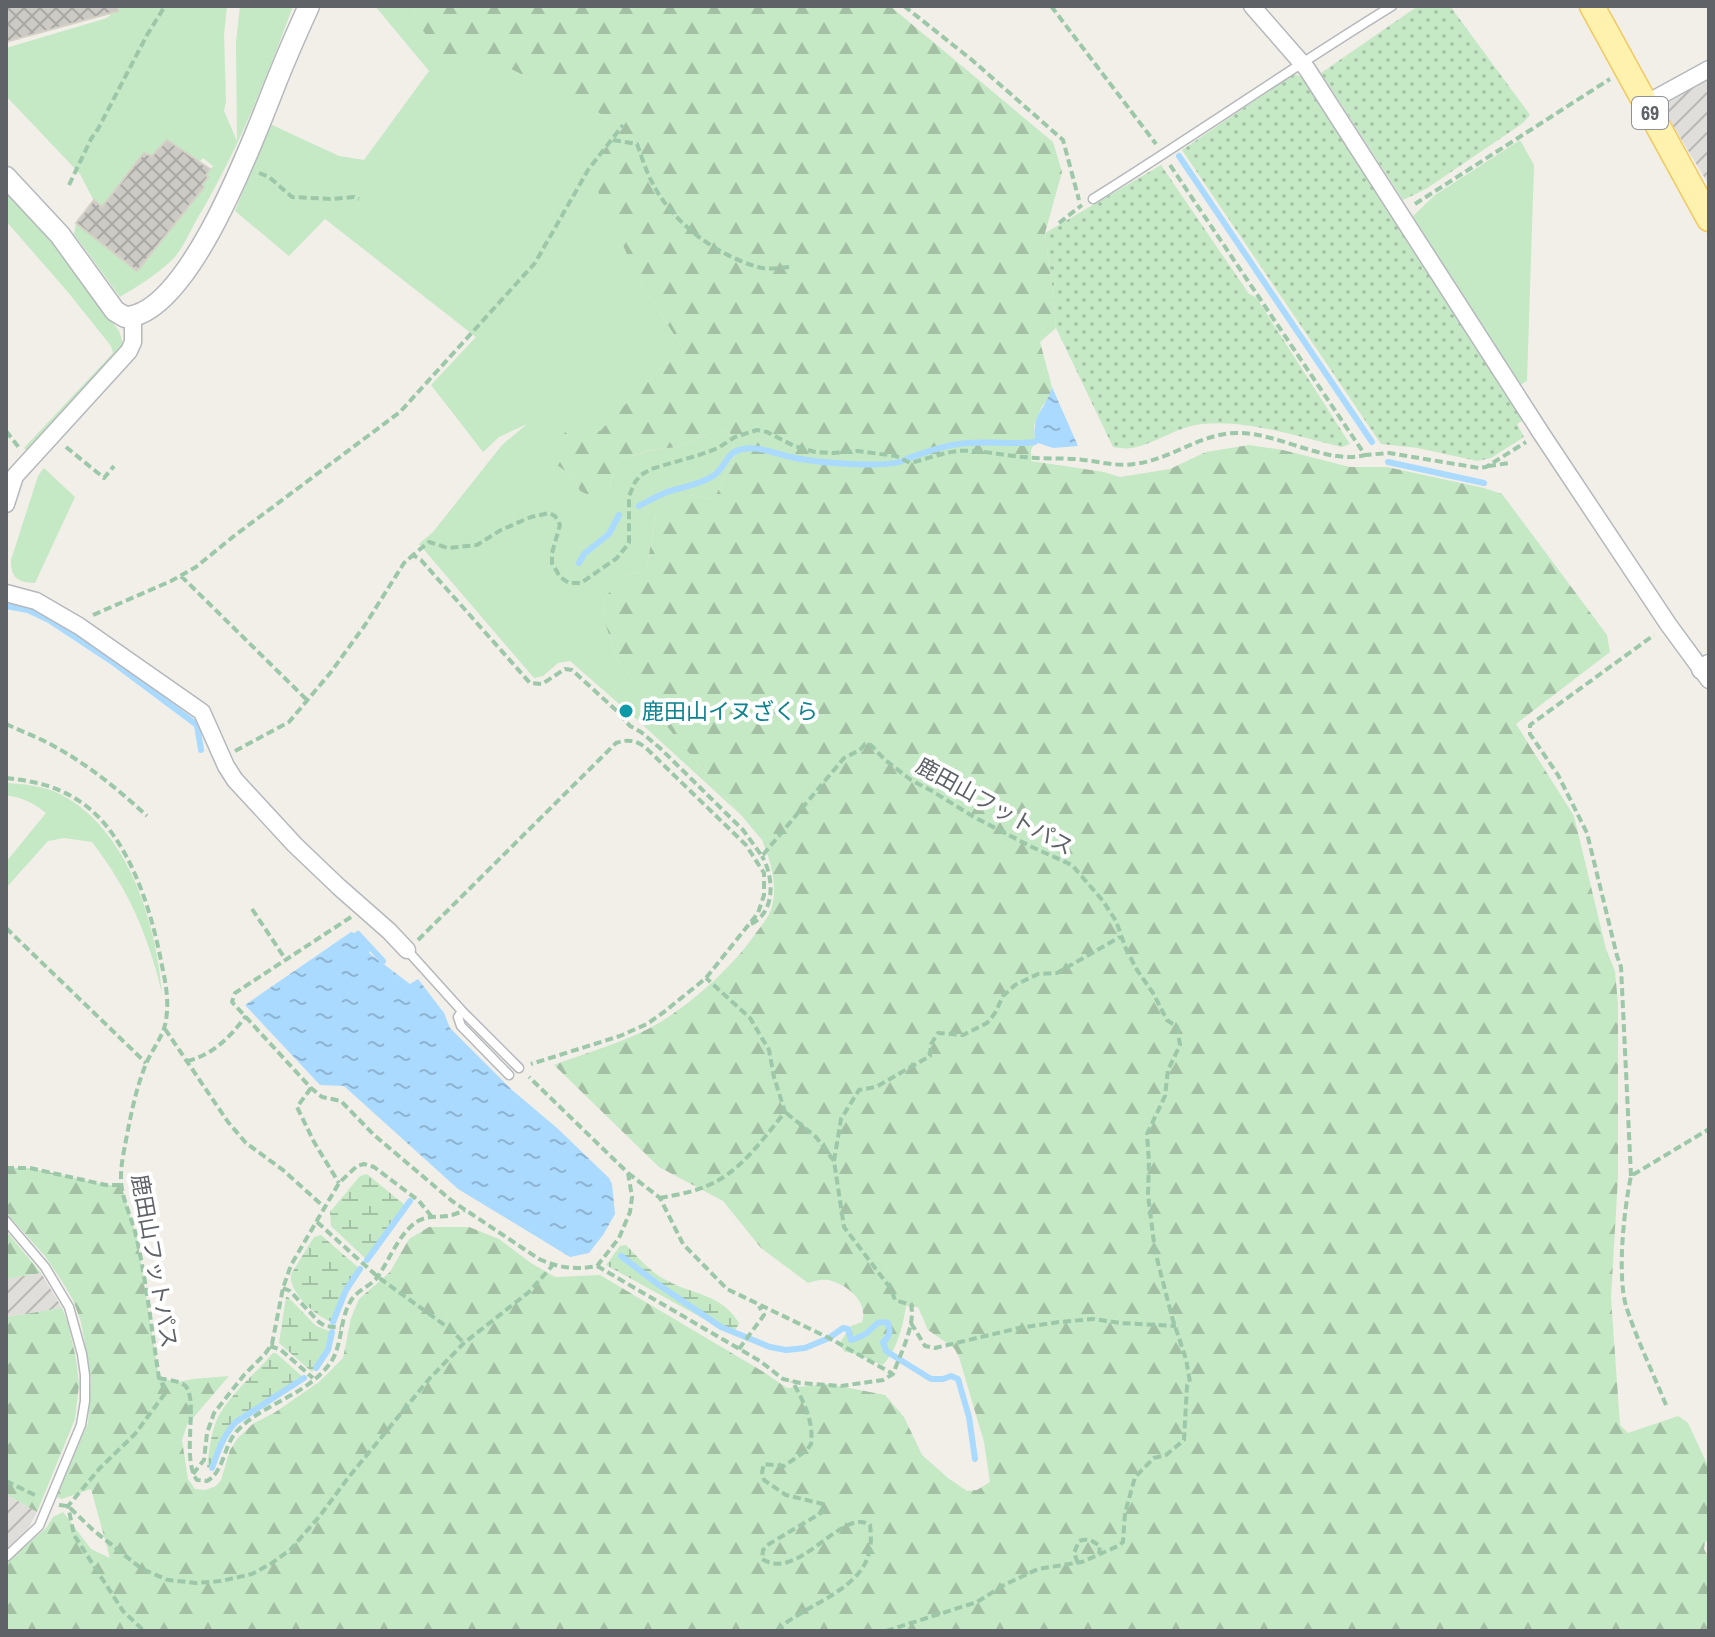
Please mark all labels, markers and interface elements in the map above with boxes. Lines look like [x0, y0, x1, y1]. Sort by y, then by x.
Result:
road number: 69 [1632, 97, 1668, 129]
place label: 鹿田山イヌざくら [642, 696, 818, 726]
marker: 鹿田山イヌざくら [617, 702, 635, 720]
street label: 鹿田山フットパス [911, 750, 1079, 862]
street label: 鹿田山フットパス [125, 1172, 185, 1350]

